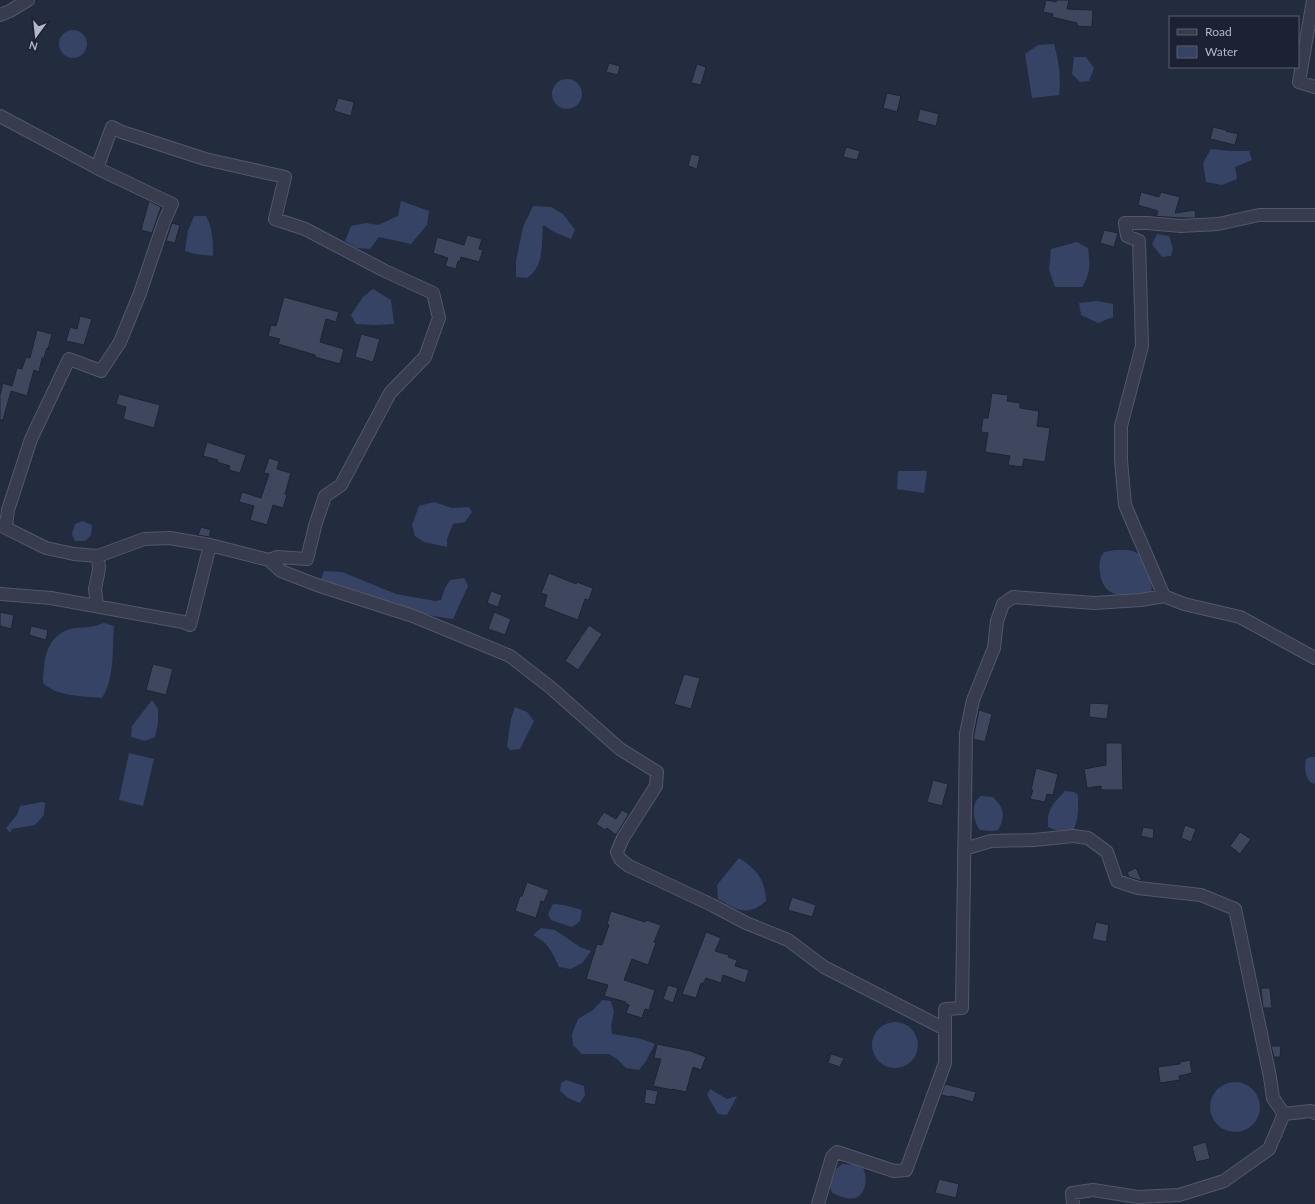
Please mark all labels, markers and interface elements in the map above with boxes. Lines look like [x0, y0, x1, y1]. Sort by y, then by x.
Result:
north arrow [16, 16, 56, 56]
legend [1169, 16, 1299, 68]
text: Road [1205, 24, 1232, 39]
text: N [28, 39, 39, 54]
text: Water [1205, 44, 1238, 59]

